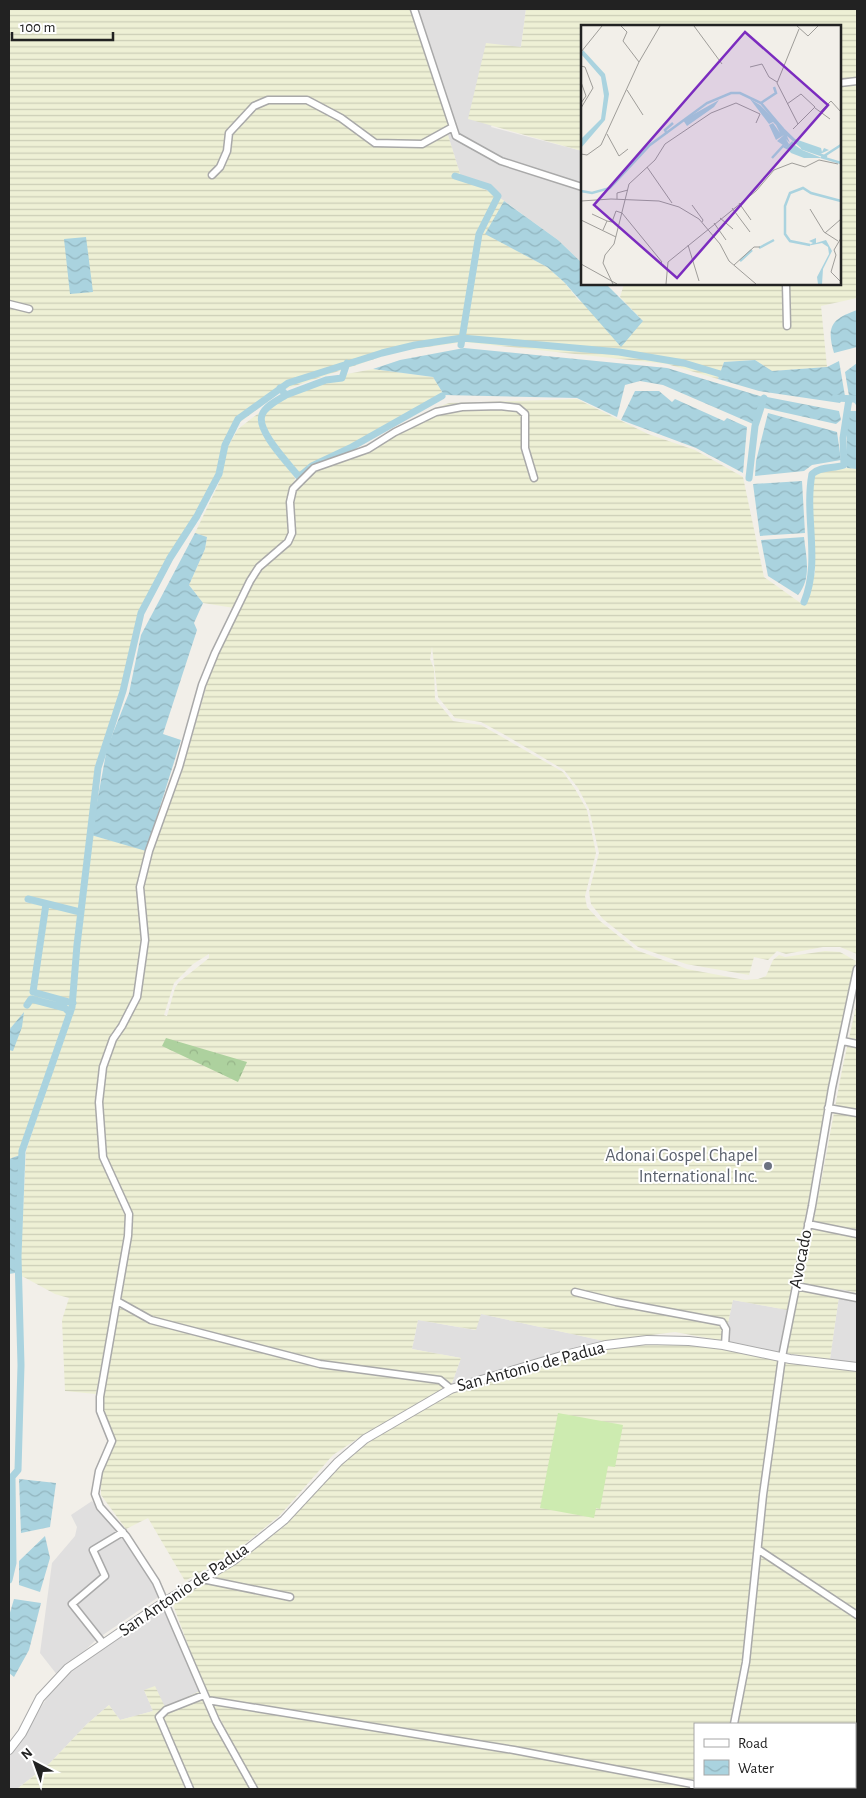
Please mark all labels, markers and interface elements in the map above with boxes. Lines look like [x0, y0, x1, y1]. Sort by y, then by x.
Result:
scale bar [12, 10, 114, 42]
text: 100 m [20, 20, 55, 35]
inset map [581, 25, 841, 285]
place label: Adonai Gospel Chapel International Inc. [605, 1147, 758, 1186]
marker: Adonai Gospel Chapel International Inc. [762, 1160, 774, 1172]
street label: Avocado [786, 1228, 816, 1290]
street label: San Antonio de Padua [455, 1339, 607, 1395]
street label: San Antonio de Padua [116, 1540, 252, 1640]
legend [694, 1723, 856, 1788]
text: Road [738, 1736, 768, 1751]
north arrow [10, 1738, 60, 1788]
text: N [19, 1745, 35, 1762]
text: Water [738, 1761, 774, 1776]

